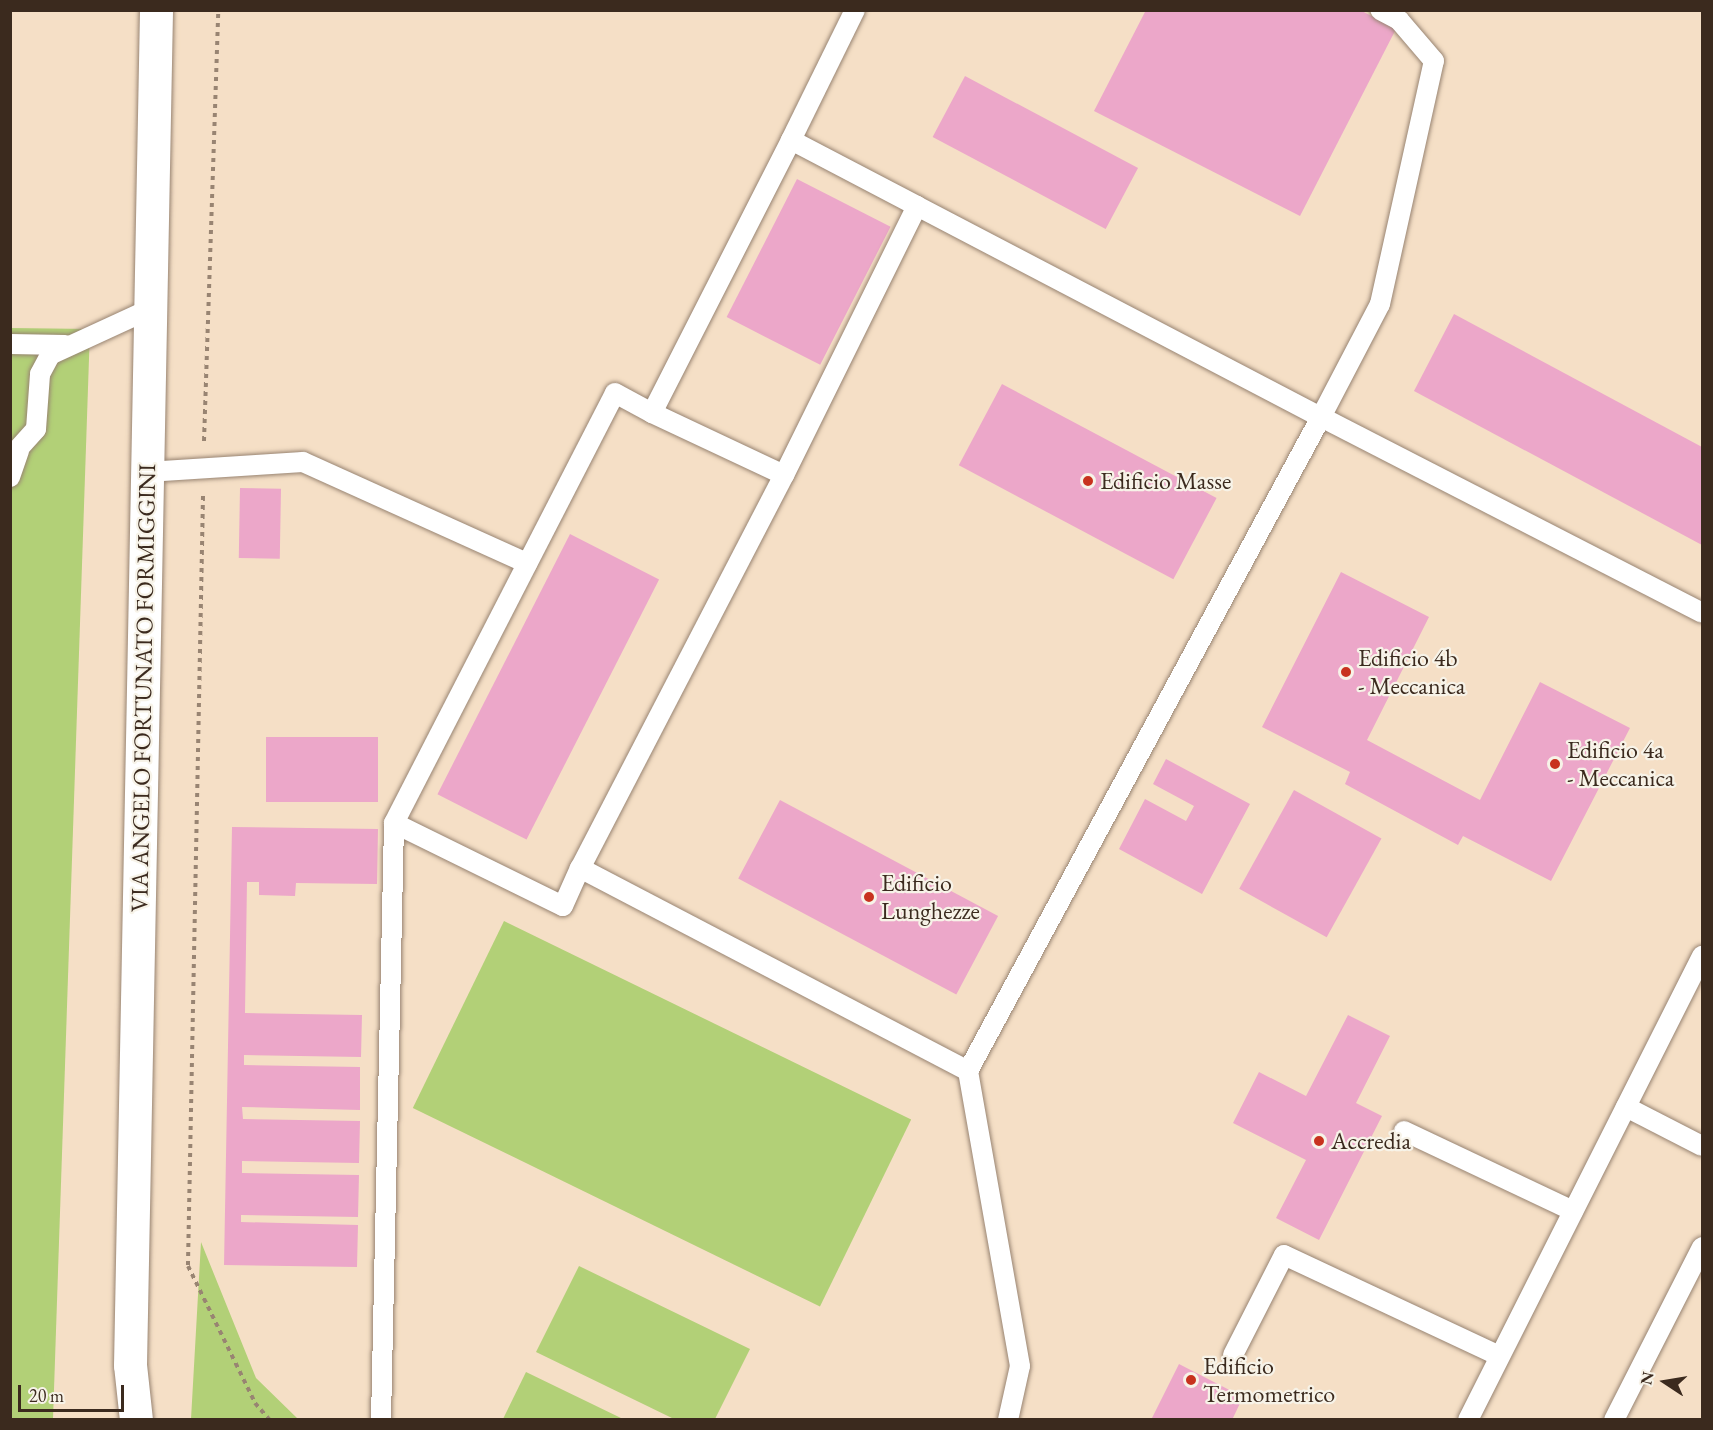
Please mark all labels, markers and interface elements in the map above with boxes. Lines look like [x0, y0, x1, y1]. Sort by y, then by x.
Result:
street label: VIA ANGELO FORTUNATO FORMIGGINI [125, 464, 161, 912]
place label: Edificio Masse [1100, 467, 1231, 495]
marker: Edificio Masse [1081, 474, 1095, 488]
place label: Edificio 4b - Meccanica [1358, 644, 1465, 700]
marker: Edificio 4b - Meccanica [1339, 665, 1353, 679]
place label: Edificio 4a - Meccanica [1567, 736, 1674, 792]
marker: Edificio 4a - Meccanica [1548, 757, 1562, 771]
place label: Edificio Lunghezze [881, 869, 980, 925]
marker: Edificio Lunghezze [862, 890, 876, 904]
place label: Accredia [1331, 1127, 1411, 1155]
marker: Accredia [1312, 1134, 1326, 1148]
place label: Edificio Termometrico [1203, 1352, 1335, 1408]
north arrow [1635, 1352, 1695, 1412]
text: N [1635, 1370, 1659, 1387]
scale bar [21, 1373, 128, 1411]
marker: Edificio Termometrico [1184, 1373, 1198, 1387]
text: 20 m [29, 1384, 64, 1407]

